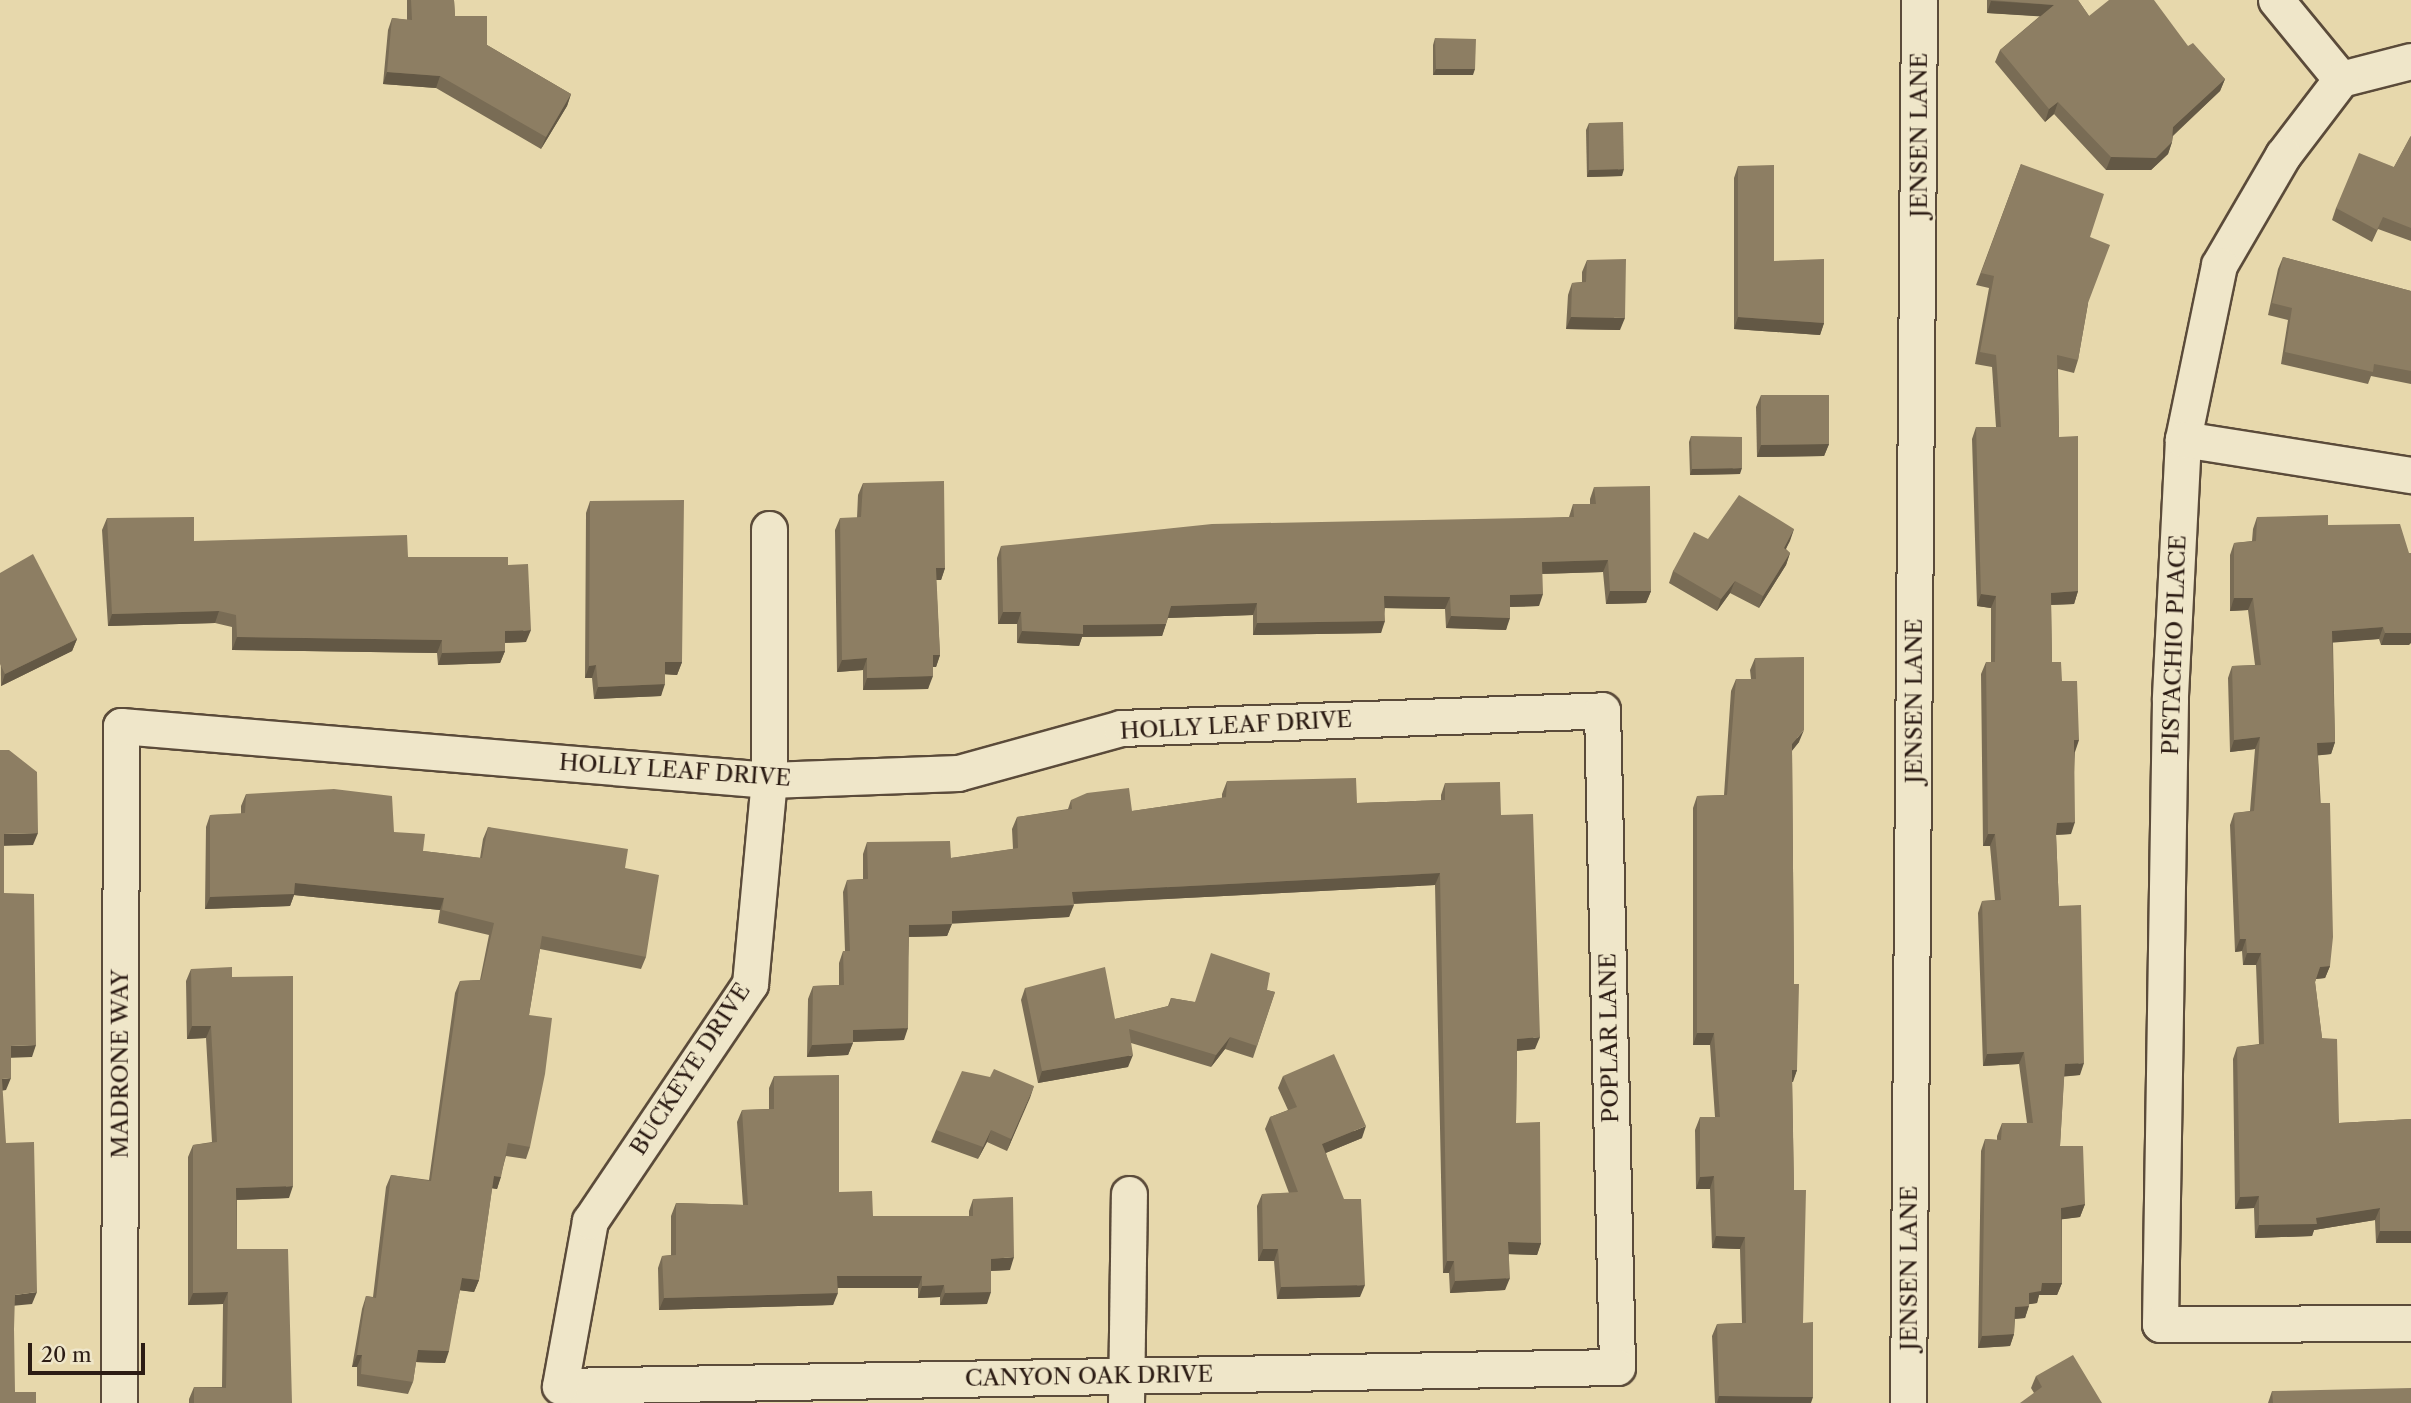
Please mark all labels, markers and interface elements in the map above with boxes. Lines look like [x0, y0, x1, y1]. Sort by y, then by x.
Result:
street label: JENSEN LANE [1905, 53, 1933, 217]
street label: PISTACHIO PLACE [2156, 534, 2192, 756]
street label: JENSEN LANE [1900, 619, 1928, 783]
street label: HOLLY LEAF DRIVE [1118, 705, 1354, 745]
street label: HOLLY LEAF DRIVE [557, 748, 793, 792]
street label: POPLAR LANE [1594, 952, 1624, 1124]
street label: MADRONE WAY [106, 969, 134, 1159]
street label: BUCKEYE DRIVE [624, 978, 756, 1160]
street label: JENSEN LANE [1895, 1186, 1923, 1350]
scale bar [32, 1330, 149, 1374]
text: 20 m [41, 1342, 92, 1367]
street label: CANYON OAK DRIVE [964, 1360, 1214, 1392]

